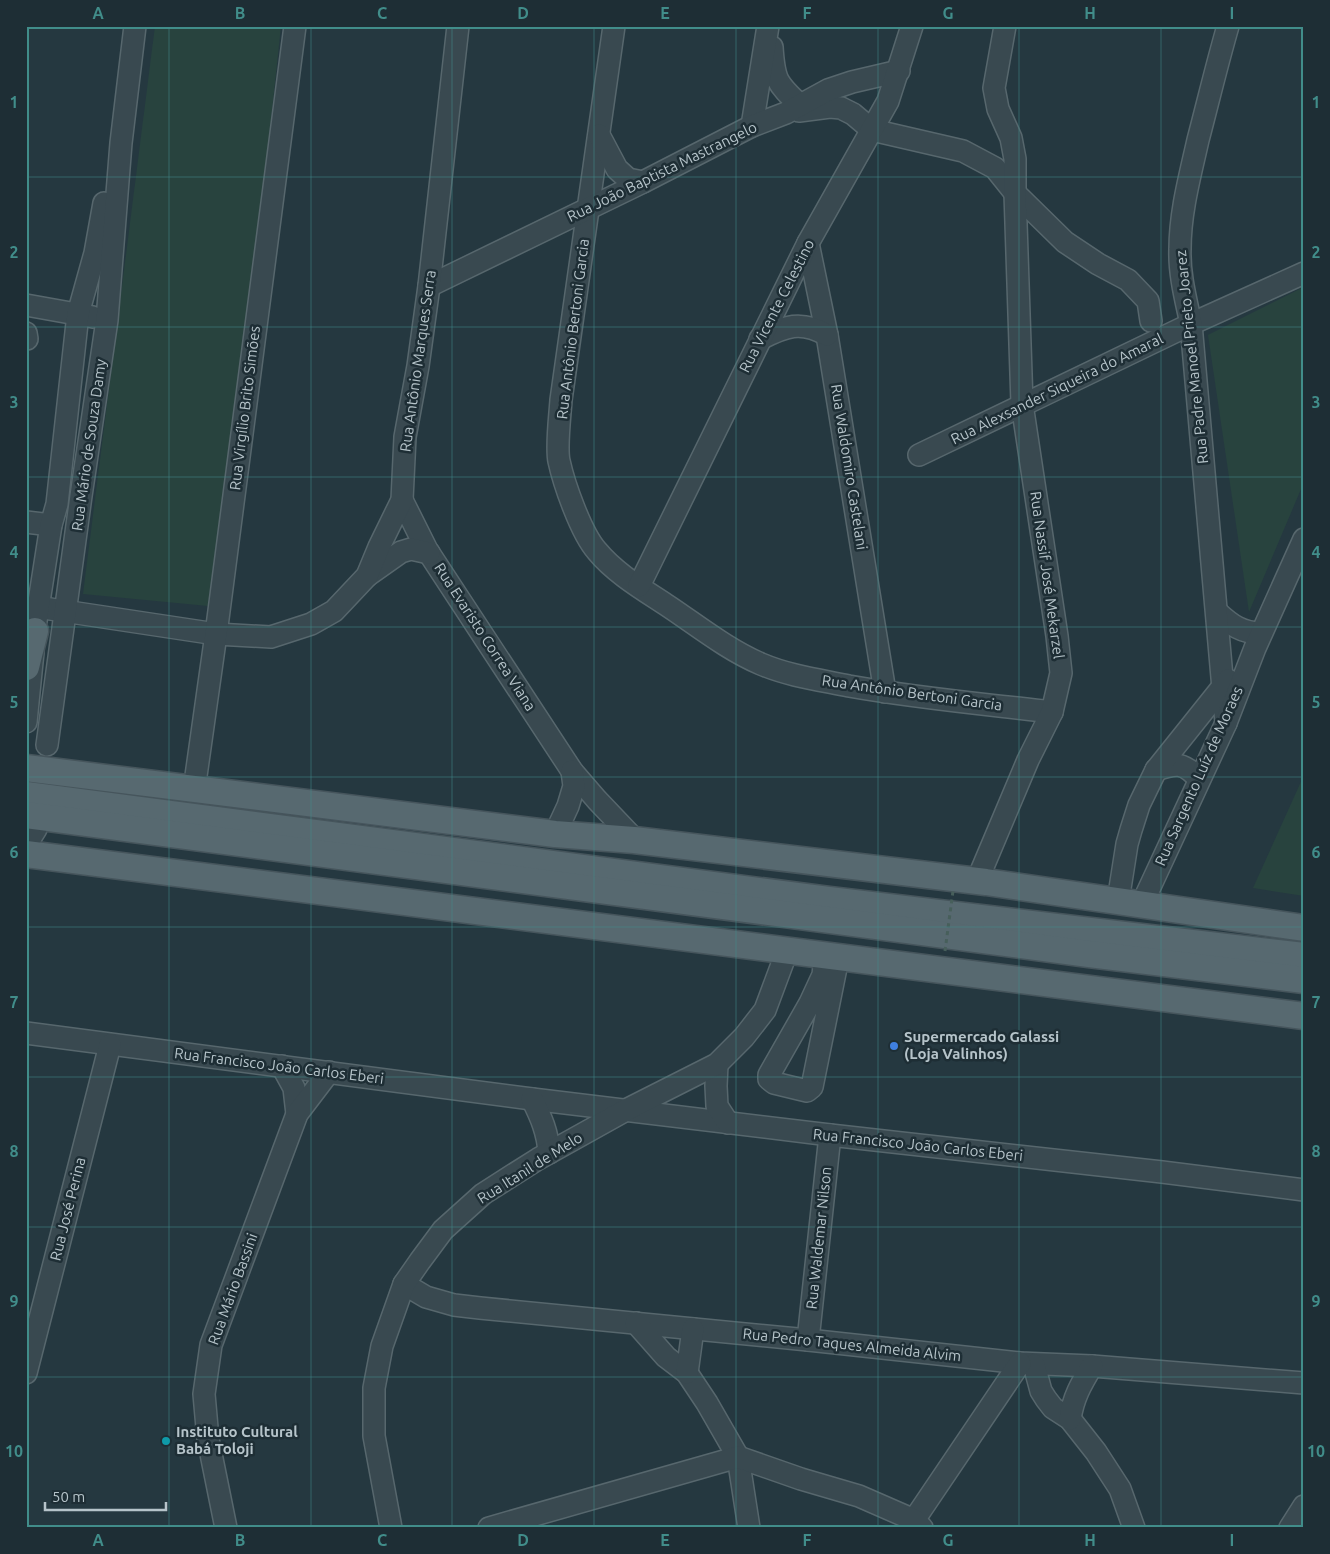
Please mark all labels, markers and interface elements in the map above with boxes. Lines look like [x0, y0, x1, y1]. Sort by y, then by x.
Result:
text: A [92, 4, 104, 22]
text: B [235, 4, 245, 22]
text: C [377, 4, 387, 22]
text: D [517, 4, 529, 22]
text: E [660, 4, 670, 22]
text: F [803, 4, 812, 22]
text: G [942, 4, 954, 22]
text: H [1084, 4, 1096, 22]
text: I [1230, 4, 1234, 22]
text: 1 [9, 93, 19, 111]
text: 1 [1311, 93, 1321, 111]
street label: Rua João Baptista Mastrangelo [564, 118, 759, 225]
street label: Rua Vicente Celestino [736, 236, 818, 375]
street label: Rua Antônio Bertoni Garcia [553, 238, 592, 420]
text: 2 [9, 243, 19, 261]
text: 2 [1311, 243, 1321, 261]
street label: Rua Padre Manoel Prieto Joarez [1172, 249, 1211, 465]
street label: Rua Antônio Marques Serra [396, 269, 439, 453]
street label: Rua Virgílio Brito Simões [226, 325, 263, 491]
street label: Rua Alexsander Siqueira do Amaral [948, 330, 1166, 447]
street label: Rua Mário de Souza Damy [68, 358, 109, 532]
street label: Rua Waldomiro Castelani [828, 383, 871, 551]
text: 3 [9, 393, 19, 411]
text: 3 [1311, 393, 1321, 411]
street label: Rua Nassif José Mekarzel [1027, 490, 1068, 660]
text: 4 [9, 543, 19, 561]
text: 4 [1311, 543, 1321, 561]
street label: Rua Evaristo Correa Viana [431, 560, 540, 714]
street label: Rua Antônio Bertoni Garcia [821, 671, 1003, 714]
street label: Rua Sargento Luíz de Moraes [1151, 683, 1246, 868]
text: 5 [9, 693, 19, 711]
text: 5 [1311, 693, 1321, 711]
text: 6 [9, 843, 19, 861]
text: 6 [1311, 843, 1321, 861]
text: 7 [9, 993, 19, 1011]
text: 7 [1311, 993, 1321, 1011]
place label: Supermercado Galassi (Loja Valinhos) [904, 1028, 1059, 1062]
marker: Supermercado Galassi (Loja Valinhos) [888, 1040, 900, 1052]
street label: Rua Francisco João Carlos Eberi [173, 1044, 385, 1087]
street label: Rua Francisco João Carlos Eberi [812, 1125, 1024, 1164]
street label: Rua Itanil de Melo [474, 1128, 585, 1207]
text: 8 [9, 1142, 19, 1160]
text: 8 [1311, 1142, 1321, 1160]
street label: Rua José Perina [46, 1155, 89, 1262]
street label: Rua Waldemar Nilson [803, 1166, 834, 1310]
street label: Rua Mário Bassini [204, 1231, 261, 1347]
text: 9 [9, 1292, 19, 1310]
text: 9 [1311, 1292, 1321, 1310]
street label: Rua Pedro Taques Almeida Alvim [742, 1325, 962, 1364]
place label: Instituto Cultural Babá Toloji [176, 1423, 298, 1457]
marker: Instituto Cultural Babá Toloji [160, 1435, 172, 1447]
text: 10 [5, 1442, 23, 1460]
text: 10 [1307, 1442, 1325, 1460]
scale bar [45, 1479, 166, 1511]
text: 50 m [52, 1488, 85, 1505]
text: A [92, 1531, 104, 1549]
text: B [235, 1531, 245, 1549]
text: C [377, 1531, 387, 1549]
text: D [517, 1531, 529, 1549]
text: E [660, 1531, 670, 1549]
text: F [803, 1531, 812, 1549]
text: G [942, 1531, 954, 1549]
text: H [1084, 1531, 1096, 1549]
text: I [1230, 1531, 1234, 1549]

